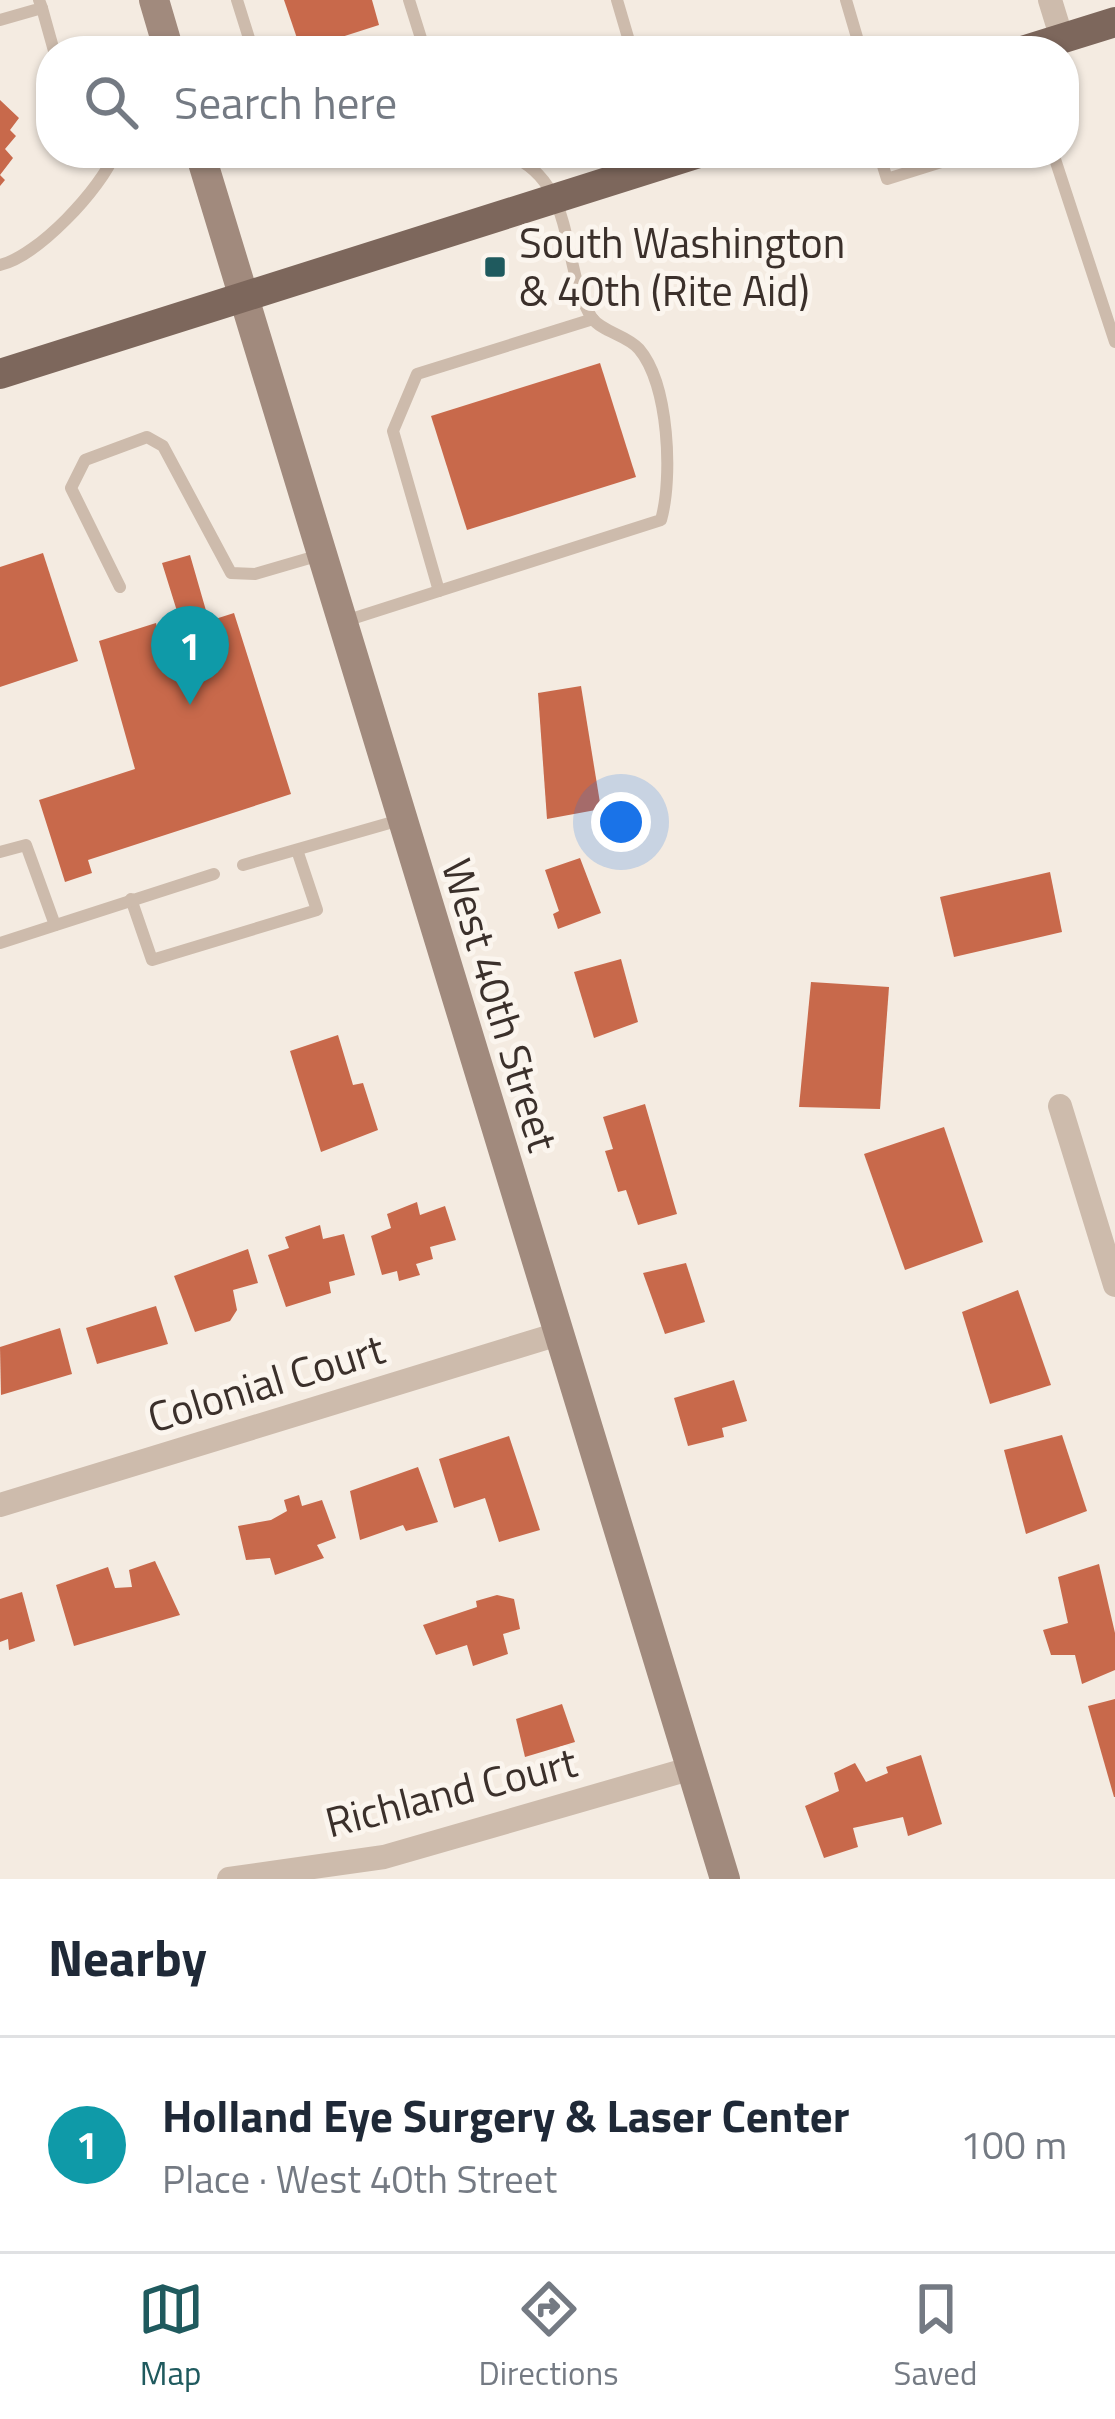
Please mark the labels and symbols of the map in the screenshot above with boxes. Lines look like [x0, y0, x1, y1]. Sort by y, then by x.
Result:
place label: South Washington & 40th (Rite Aid) [519, 210, 845, 322]
marker: South Washington & 40th (Rite Aid) [482, 254, 508, 280]
pin: 1 [151, 606, 229, 705]
your location [591, 792, 651, 852]
street label: West 40th Street [426, 850, 576, 1159]
street label: Colonial Court [139, 1316, 392, 1448]
street label: Richland Court [318, 1729, 583, 1853]

